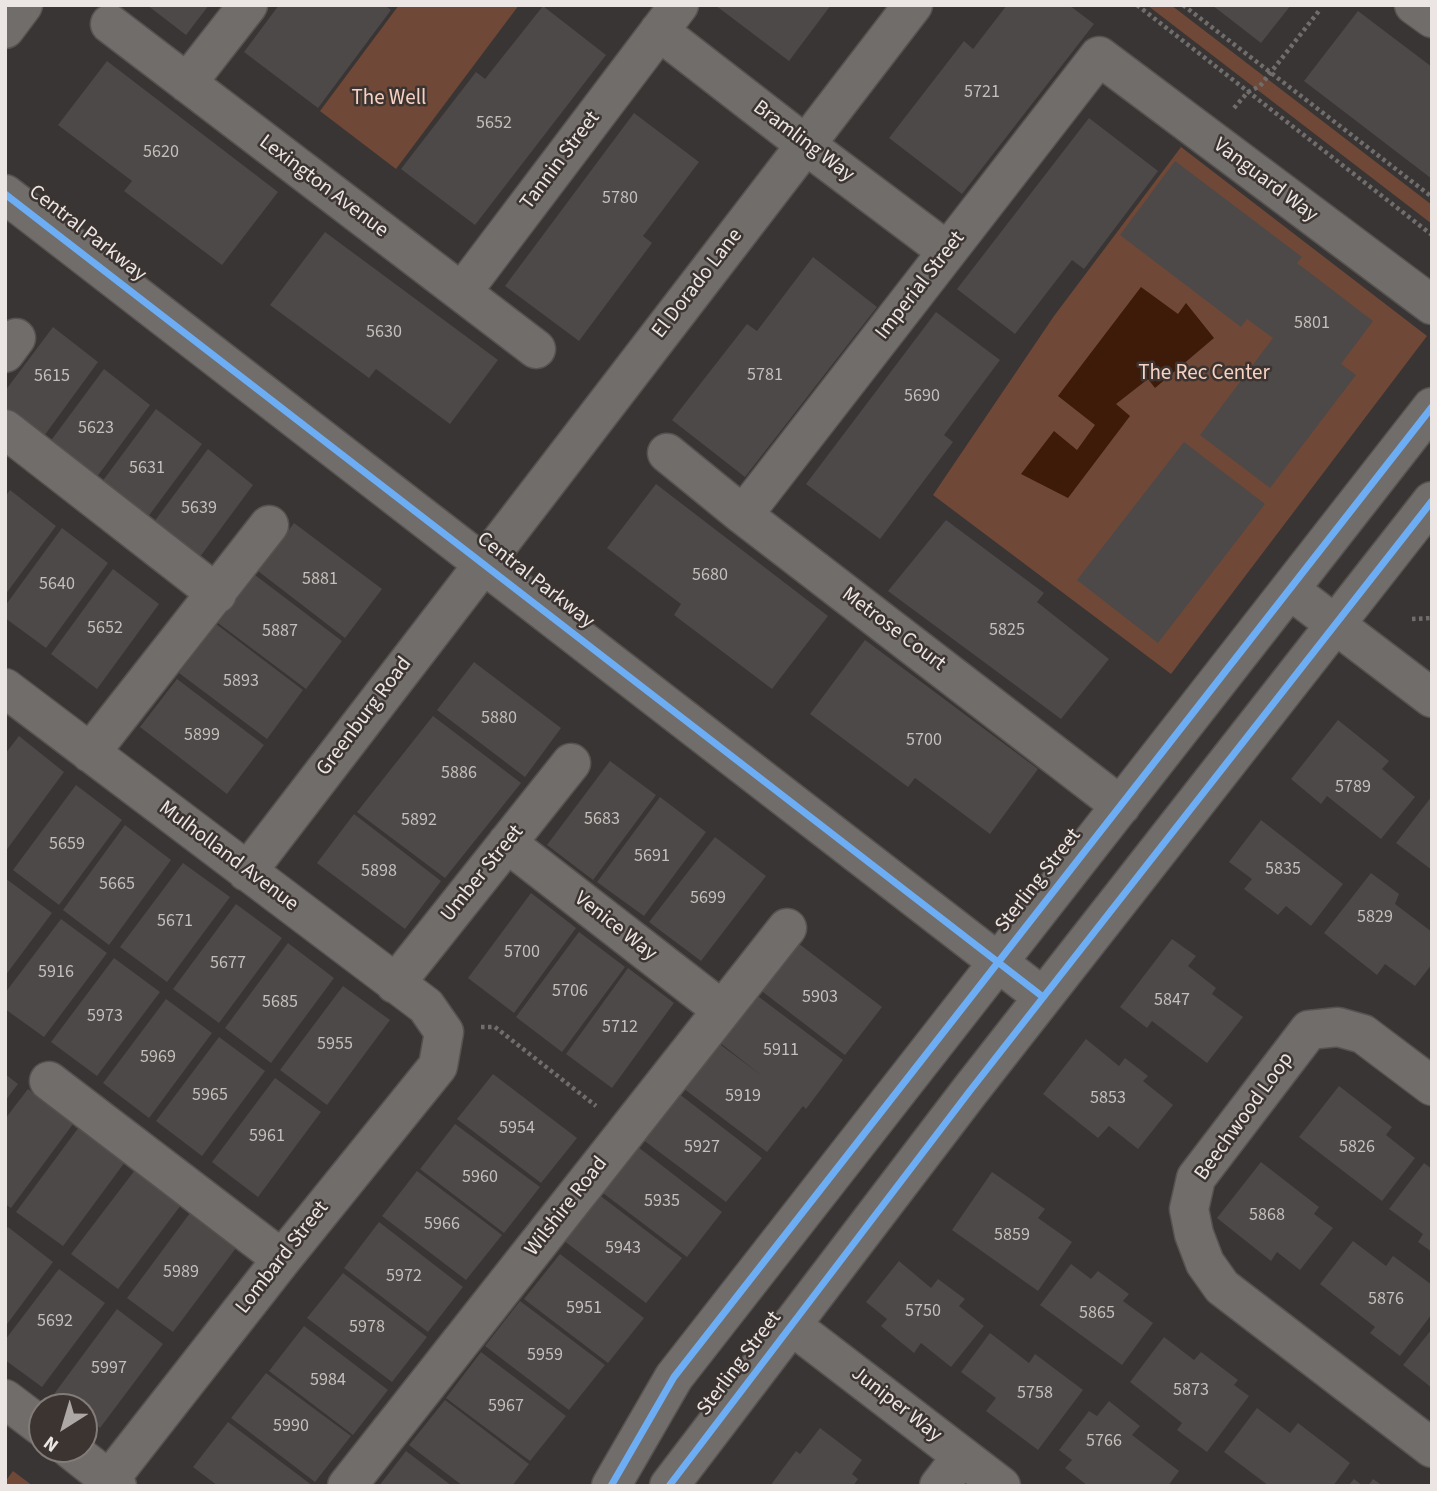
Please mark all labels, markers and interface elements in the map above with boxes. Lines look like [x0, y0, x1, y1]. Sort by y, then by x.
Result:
house number: 5721 [964, 82, 1000, 104]
park label: The Well [352, 86, 426, 112]
street label: Bramling Way [747, 96, 859, 188]
street label: Tannin Street [516, 107, 606, 215]
house number: 5652 [476, 113, 512, 135]
street label: Lexington Avenue [253, 130, 393, 244]
street label: Vanguard Way [1208, 133, 1322, 229]
house number: 5620 [143, 142, 179, 164]
street label: Central Parkway [23, 180, 151, 288]
house number: 5780 [602, 188, 638, 210]
street label: El Dorado Lane [647, 224, 749, 344]
street label: Imperial Street [871, 227, 971, 345]
house number: 5801 [1294, 313, 1330, 335]
house number: 5630 [366, 322, 402, 344]
park label: The Rec Center [1138, 361, 1270, 387]
house number: 5781 [747, 365, 783, 387]
house number: 5615 [34, 366, 70, 388]
house number: 5690 [904, 386, 940, 408]
house number: 5623 [78, 418, 114, 440]
house number: 5631 [129, 458, 165, 480]
house number: 5639 [181, 498, 217, 520]
street label: Central Parkway [471, 527, 599, 635]
house number: 5680 [692, 565, 728, 587]
house number: 5881 [302, 569, 338, 591]
house number: 5640 [39, 574, 75, 596]
street label: Metrose Court [836, 583, 950, 677]
house number: 5652 [87, 618, 123, 640]
house number: 5825 [989, 620, 1025, 642]
house number: 5887 [262, 621, 298, 643]
street label: Greenburg Road [312, 653, 418, 781]
house number: 5893 [223, 671, 259, 693]
house number: 5880 [481, 708, 517, 730]
house number: 5899 [184, 725, 220, 747]
house number: 5700 [906, 730, 942, 752]
house number: 5886 [441, 763, 477, 785]
house number: 5789 [1335, 777, 1371, 799]
street label: Mulholland Avenue [153, 796, 303, 918]
house number: 5683 [584, 809, 620, 831]
house number: 5892 [401, 810, 437, 832]
street label: Umber Street [436, 821, 530, 927]
street label: Sterling Street [991, 824, 1087, 938]
house number: 5659 [49, 834, 85, 856]
house number: 5691 [634, 846, 670, 868]
house number: 5835 [1265, 859, 1301, 881]
house number: 5898 [361, 861, 397, 883]
house number: 5665 [99, 874, 135, 896]
street label: Venice Way [569, 887, 661, 967]
house number: 5699 [690, 888, 726, 910]
house number: 5829 [1357, 907, 1393, 929]
house number: 5671 [157, 911, 193, 933]
house number: 5700 [504, 942, 540, 964]
house number: 5677 [210, 953, 246, 975]
house number: 5916 [38, 962, 74, 984]
house number: 5706 [552, 981, 588, 1003]
house number: 5903 [802, 987, 838, 1009]
house number: 5847 [1154, 990, 1190, 1012]
house number: 5685 [262, 992, 298, 1014]
house number: 5973 [87, 1006, 123, 1028]
house number: 5712 [602, 1017, 638, 1039]
house number: 5955 [317, 1034, 353, 1056]
house number: 5911 [763, 1040, 799, 1062]
house number: 5969 [140, 1047, 176, 1069]
street label: Beechwood Loop [1190, 1048, 1300, 1186]
house number: 5965 [192, 1085, 228, 1107]
house number: 5919 [725, 1086, 761, 1108]
house number: 5853 [1090, 1088, 1126, 1110]
house number: 5954 [499, 1118, 535, 1140]
house number: 5961 [249, 1126, 285, 1148]
house number: 5927 [684, 1137, 720, 1159]
house number: 5826 [1339, 1137, 1375, 1159]
street label: Wilshire Road [520, 1152, 614, 1262]
house number: 5960 [462, 1167, 498, 1189]
house number: 5935 [644, 1191, 680, 1213]
street label: Lombard Street [231, 1197, 335, 1319]
house number: 5868 [1249, 1205, 1285, 1227]
house number: 5966 [424, 1214, 460, 1236]
house number: 5859 [994, 1225, 1030, 1247]
house number: 5943 [605, 1238, 641, 1260]
house number: 5989 [163, 1262, 199, 1284]
house number: 5972 [386, 1266, 422, 1288]
house number: 5876 [1368, 1289, 1404, 1311]
house number: 5951 [566, 1298, 602, 1320]
house number: 5750 [905, 1301, 941, 1323]
house number: 5865 [1079, 1303, 1115, 1325]
street label: Sterling Street [692, 1307, 788, 1421]
house number: 5692 [37, 1311, 73, 1333]
house number: 5978 [349, 1317, 385, 1339]
house number: 5959 [527, 1345, 563, 1367]
house number: 5997 [91, 1358, 127, 1380]
street label: Juniper Way [846, 1362, 946, 1448]
house number: 5984 [310, 1370, 346, 1392]
house number: 5873 [1173, 1380, 1209, 1402]
house number: 5758 [1017, 1383, 1053, 1405]
north arrow [28, 1393, 98, 1463]
house number: 5967 [488, 1396, 524, 1418]
house number: 5990 [273, 1416, 309, 1438]
text: N [38, 1429, 64, 1458]
house number: 5766 [1086, 1431, 1122, 1453]

